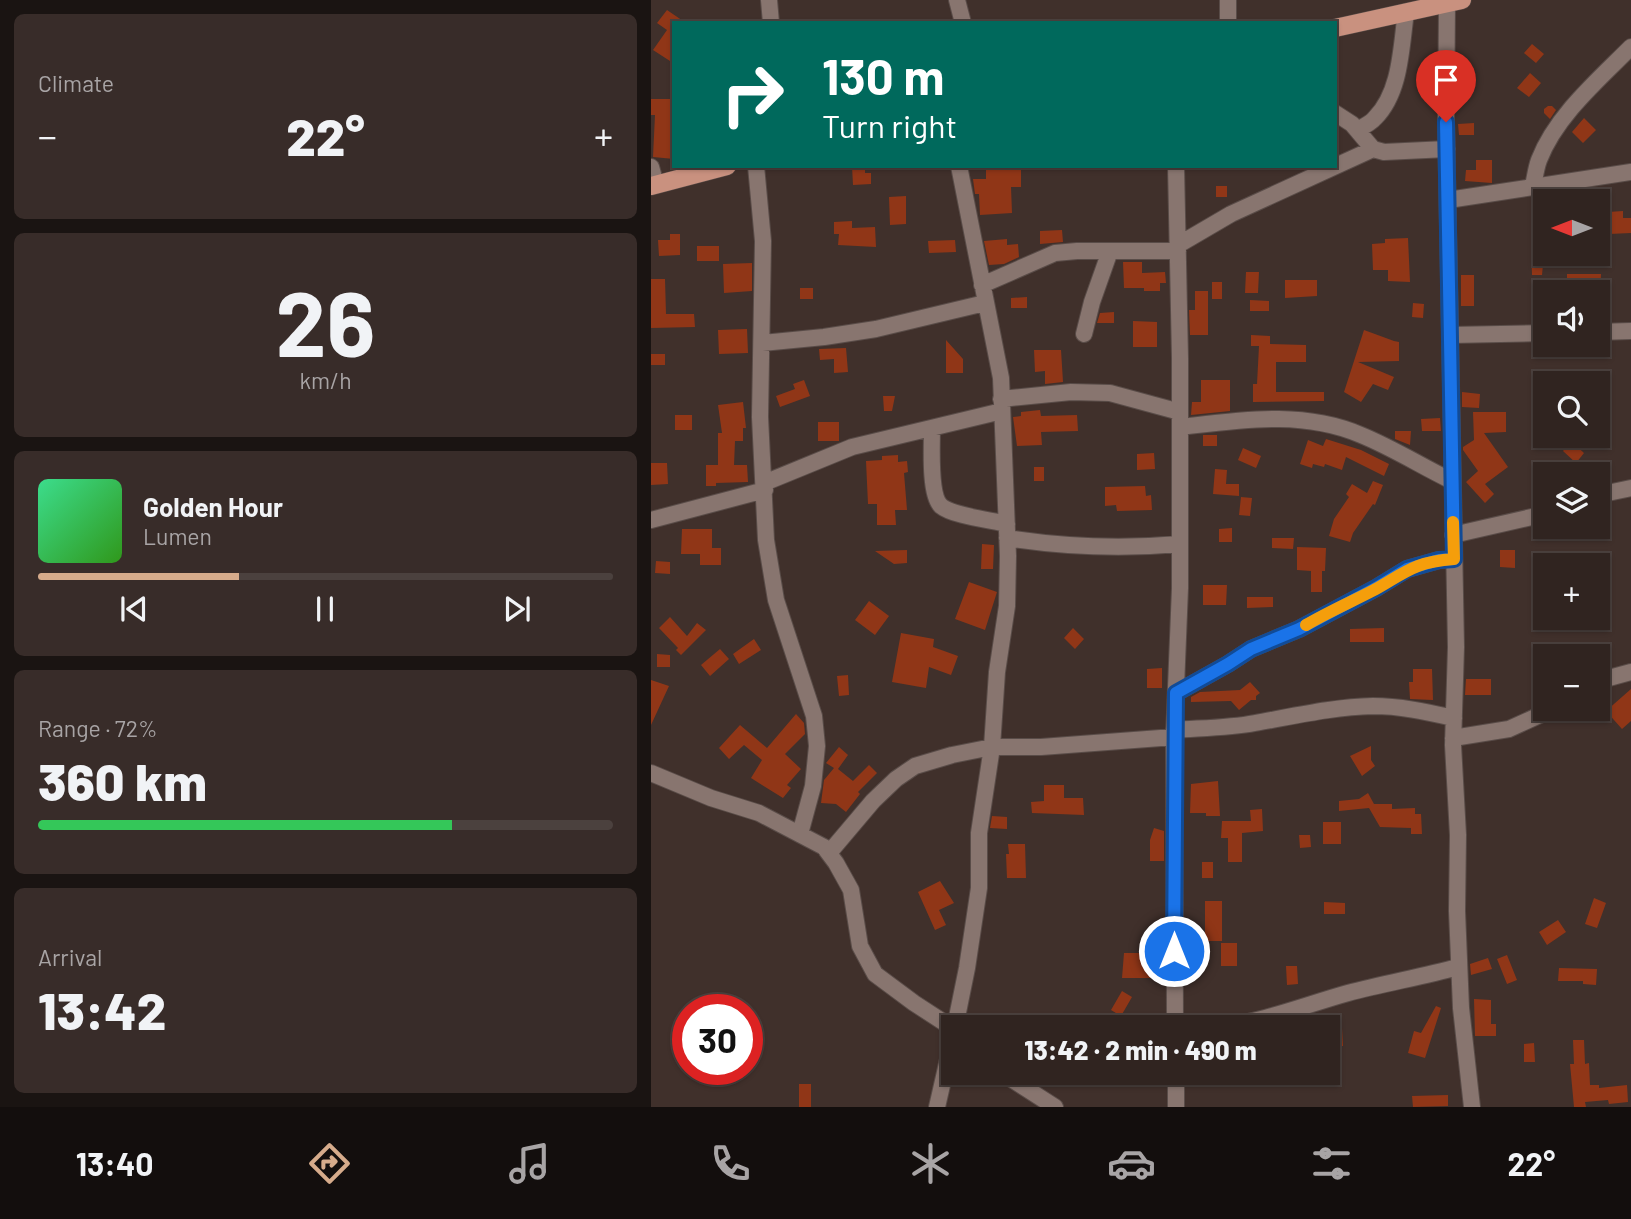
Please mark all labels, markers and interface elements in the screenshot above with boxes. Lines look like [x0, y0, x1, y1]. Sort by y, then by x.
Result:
text: 130 m [822, 46, 944, 105]
icon: right [707, 49, 798, 140]
pin [1416, 50, 1476, 122]
icon: arrive [1427, 61, 1465, 99]
text: Climate [38, 69, 114, 97]
text: 22° [286, 104, 365, 166]
text: Turn right [822, 106, 957, 144]
text: − [38, 112, 57, 158]
text: + [594, 112, 613, 158]
north arrow [1533, 189, 1610, 266]
map controls [1533, 189, 1610, 721]
text: 26 [276, 266, 375, 375]
button: sound [1533, 280, 1610, 357]
text: km/h [299, 366, 352, 394]
button: search [1533, 371, 1610, 448]
button: layers [1533, 462, 1610, 539]
text: Golden Hour [143, 491, 283, 522]
text: Lumen [143, 522, 212, 550]
button: + [1533, 553, 1610, 630]
icon: previous [115, 590, 153, 628]
icon: pause [306, 590, 344, 628]
icon: next [498, 590, 536, 628]
button: − [1533, 644, 1610, 721]
text: Range · 72% [38, 714, 158, 742]
text: 360 km [38, 749, 207, 811]
position arrow [1137, 914, 1211, 988]
text: Arrival [38, 943, 102, 971]
text: 13:42 [38, 978, 166, 1040]
speed limit sign: 30 [672, 994, 763, 1085]
text: 13:42 · 2 min · 490 m [1024, 1034, 1257, 1065]
icon: directions [305, 1139, 354, 1188]
icon: music [505, 1139, 554, 1188]
icon: phone [706, 1139, 755, 1188]
icon: climate [906, 1139, 955, 1188]
icon: car [1107, 1139, 1156, 1188]
icon: filters [1307, 1139, 1356, 1188]
text: 13:40 [76, 1144, 154, 1182]
text: 22° [1507, 1144, 1555, 1182]

